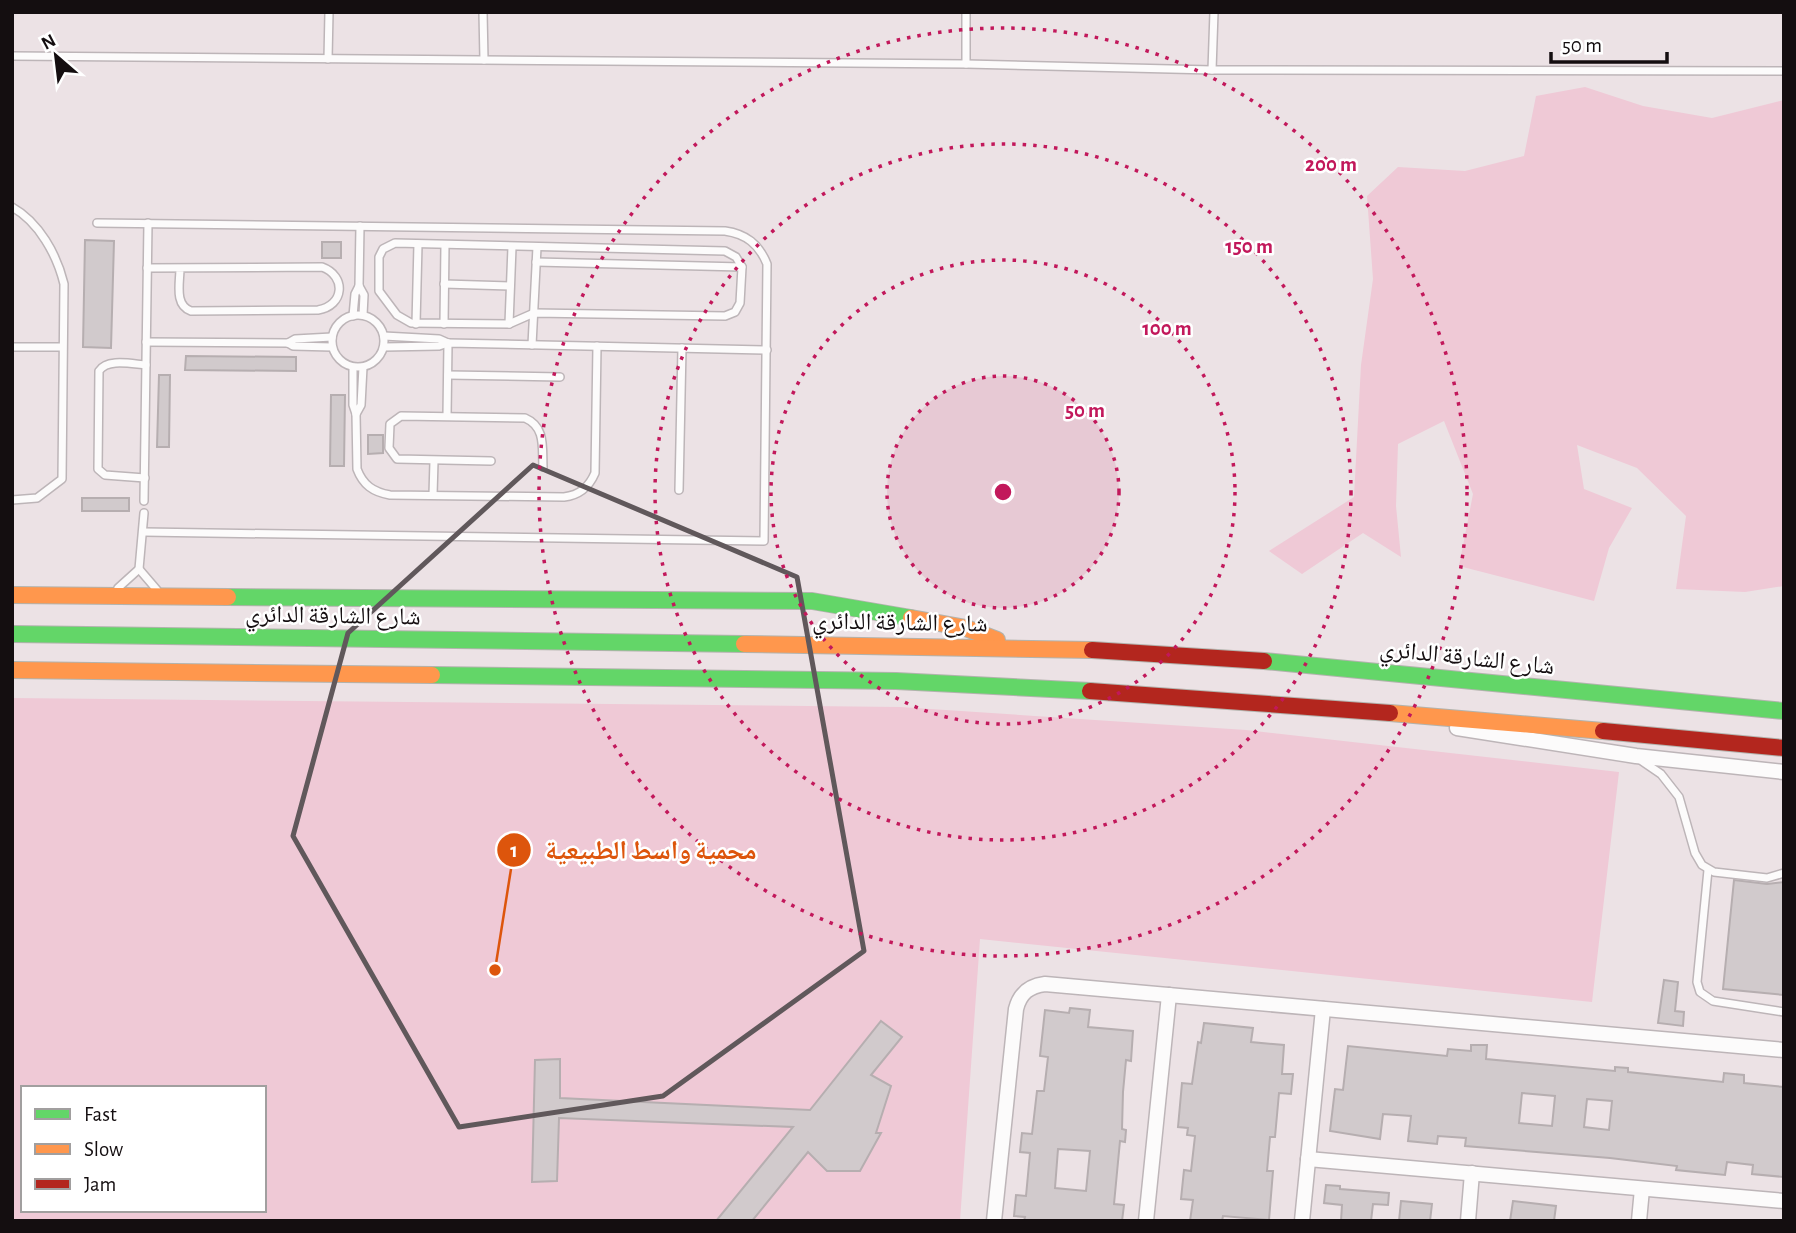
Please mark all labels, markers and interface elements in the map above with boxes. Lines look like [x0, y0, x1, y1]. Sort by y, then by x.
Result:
north arrow [21, 21, 91, 91]
scale bar [1551, 21, 1666, 65]
text: N [38, 31, 59, 54]
text: 50 m [1562, 35, 1602, 56]
text: 200 m [1305, 154, 1357, 175]
text: 150 m [1225, 236, 1273, 257]
text: 100 m [1142, 318, 1192, 339]
text: 50 m [1065, 400, 1105, 421]
centre of rings [991, 480, 1015, 504]
street label: شارع الشارقة الدائري [245, 602, 421, 636]
street label: شارع الشارقة الدائري [812, 609, 988, 643]
street label: شارع الشارقة الدائري [1378, 637, 1555, 685]
callout: محمية واسط الطبيعية [496, 826, 771, 873]
text: محمية واسط الطبيعية [545, 838, 757, 865]
text: 1 [510, 840, 518, 861]
legend [21, 1086, 266, 1212]
text: Fast [84, 1104, 117, 1125]
text: Slow [84, 1139, 123, 1160]
text: Jam [84, 1174, 116, 1195]

